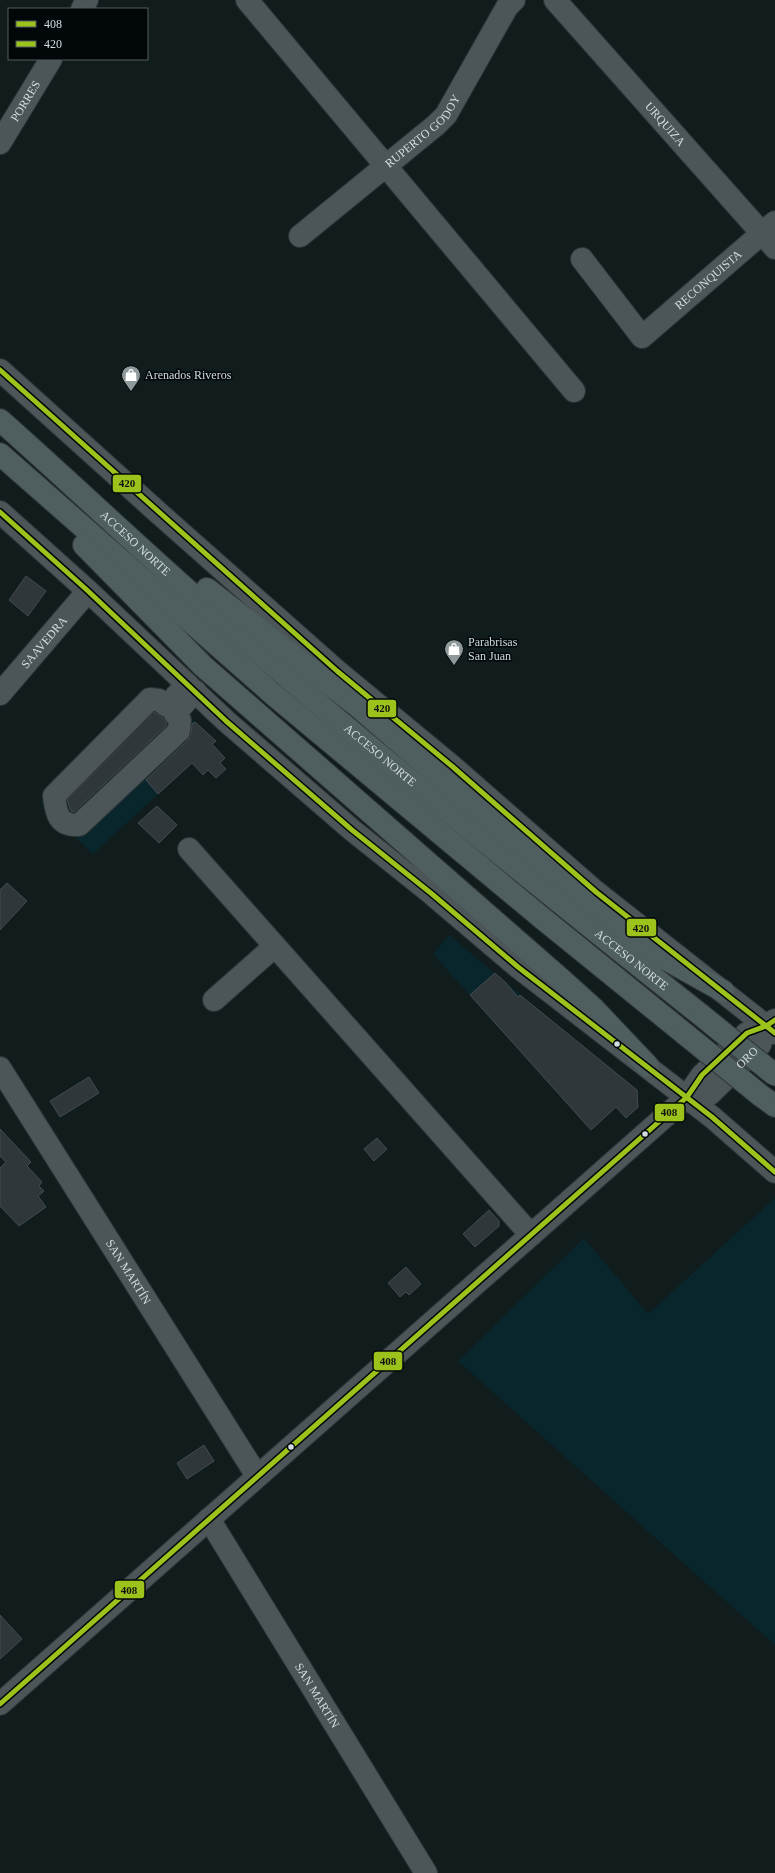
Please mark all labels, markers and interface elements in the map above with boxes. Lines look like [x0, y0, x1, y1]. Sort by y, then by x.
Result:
legend [8, 8, 148, 60]
text: 408 [44, 17, 62, 31]
text: 420 [44, 37, 62, 51]
street label: PORRES [8, 78, 43, 124]
street label: RUPERTO GODOY [382, 92, 463, 171]
street label: URQUIZA [642, 99, 689, 149]
street label: RECONQUISTA [672, 247, 745, 312]
shop icon: Arenados Riveros [120, 364, 142, 392]
place label: Arenados Riveros [145, 368, 232, 382]
line badge: 420 [112, 474, 142, 493]
text: 420 [119, 477, 136, 489]
street label: ACCESO NORTE [98, 508, 173, 579]
street label: SAAVEDRA [18, 613, 70, 671]
place label: Parabrisas San Juan [468, 635, 518, 663]
shop icon: Parabrisas San Juan [443, 638, 465, 666]
line badge: 420 [367, 699, 397, 718]
text: 420 [374, 702, 391, 714]
street label: ACCESO NORTE [341, 721, 419, 789]
line badge: 420 [626, 918, 657, 937]
text: 420 [633, 922, 650, 934]
street label: ACCESO NORTE [592, 926, 671, 993]
unlabelled marker [612, 1039, 622, 1049]
street label: ORO [733, 1044, 761, 1072]
line badge: 408 [654, 1103, 685, 1122]
text: 408 [661, 1106, 678, 1118]
unlabelled marker [640, 1129, 650, 1139]
street label: SAN MARTÍN [103, 1237, 154, 1307]
line badge: 408 [373, 1351, 403, 1371]
text: 408 [380, 1355, 397, 1367]
unlabelled marker [286, 1442, 296, 1452]
line badge: 408 [114, 1580, 145, 1599]
text: 408 [121, 1584, 138, 1596]
street label: SAN MARTÍN [292, 1660, 343, 1731]

